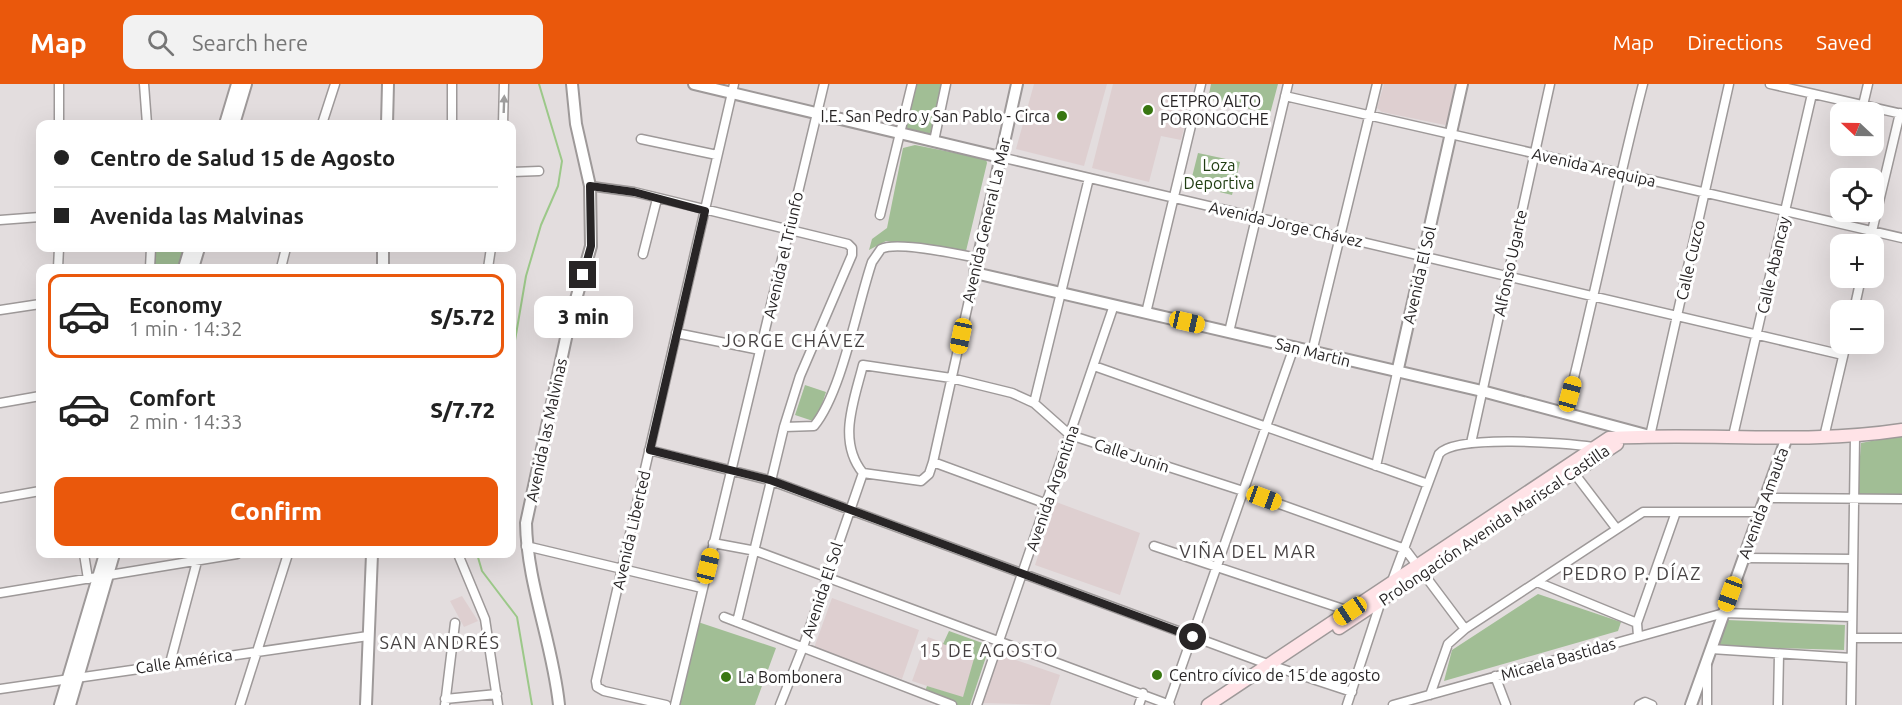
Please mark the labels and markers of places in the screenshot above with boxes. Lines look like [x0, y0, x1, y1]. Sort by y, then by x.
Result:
place label: CETPRO ALTO PORONGOCHE [1160, 92, 1269, 128]
marker: CETPRO ALTO PORONGOCHE [1141, 103, 1155, 117]
place label: I.E. San Pedro y San Pablo - Circa [821, 107, 1050, 125]
marker: I.E. San Pedro y San Pablo - Circa [1055, 109, 1069, 123]
place label: Centro cívico de 15 de agosto [1169, 666, 1380, 684]
place label: La Bombonera [738, 668, 842, 686]
marker: Centro cívico de 15 de agosto [1150, 668, 1164, 682]
marker: La Bombonera [719, 670, 733, 684]

